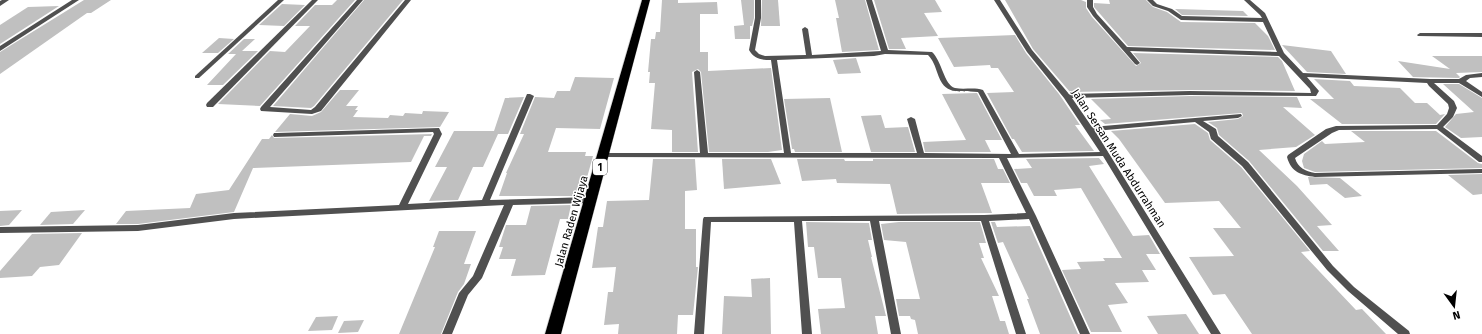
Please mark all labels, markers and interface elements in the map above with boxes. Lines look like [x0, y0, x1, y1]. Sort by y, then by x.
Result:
street label: Jalan Sersan Muda Abdurrahman [1069, 86, 1168, 230]
road number: 1 [593, 159, 607, 175]
street label: Jalan Raden Wijaya [552, 174, 591, 268]
north arrow [1434, 286, 1474, 326]
text: N [1451, 308, 1462, 322]

